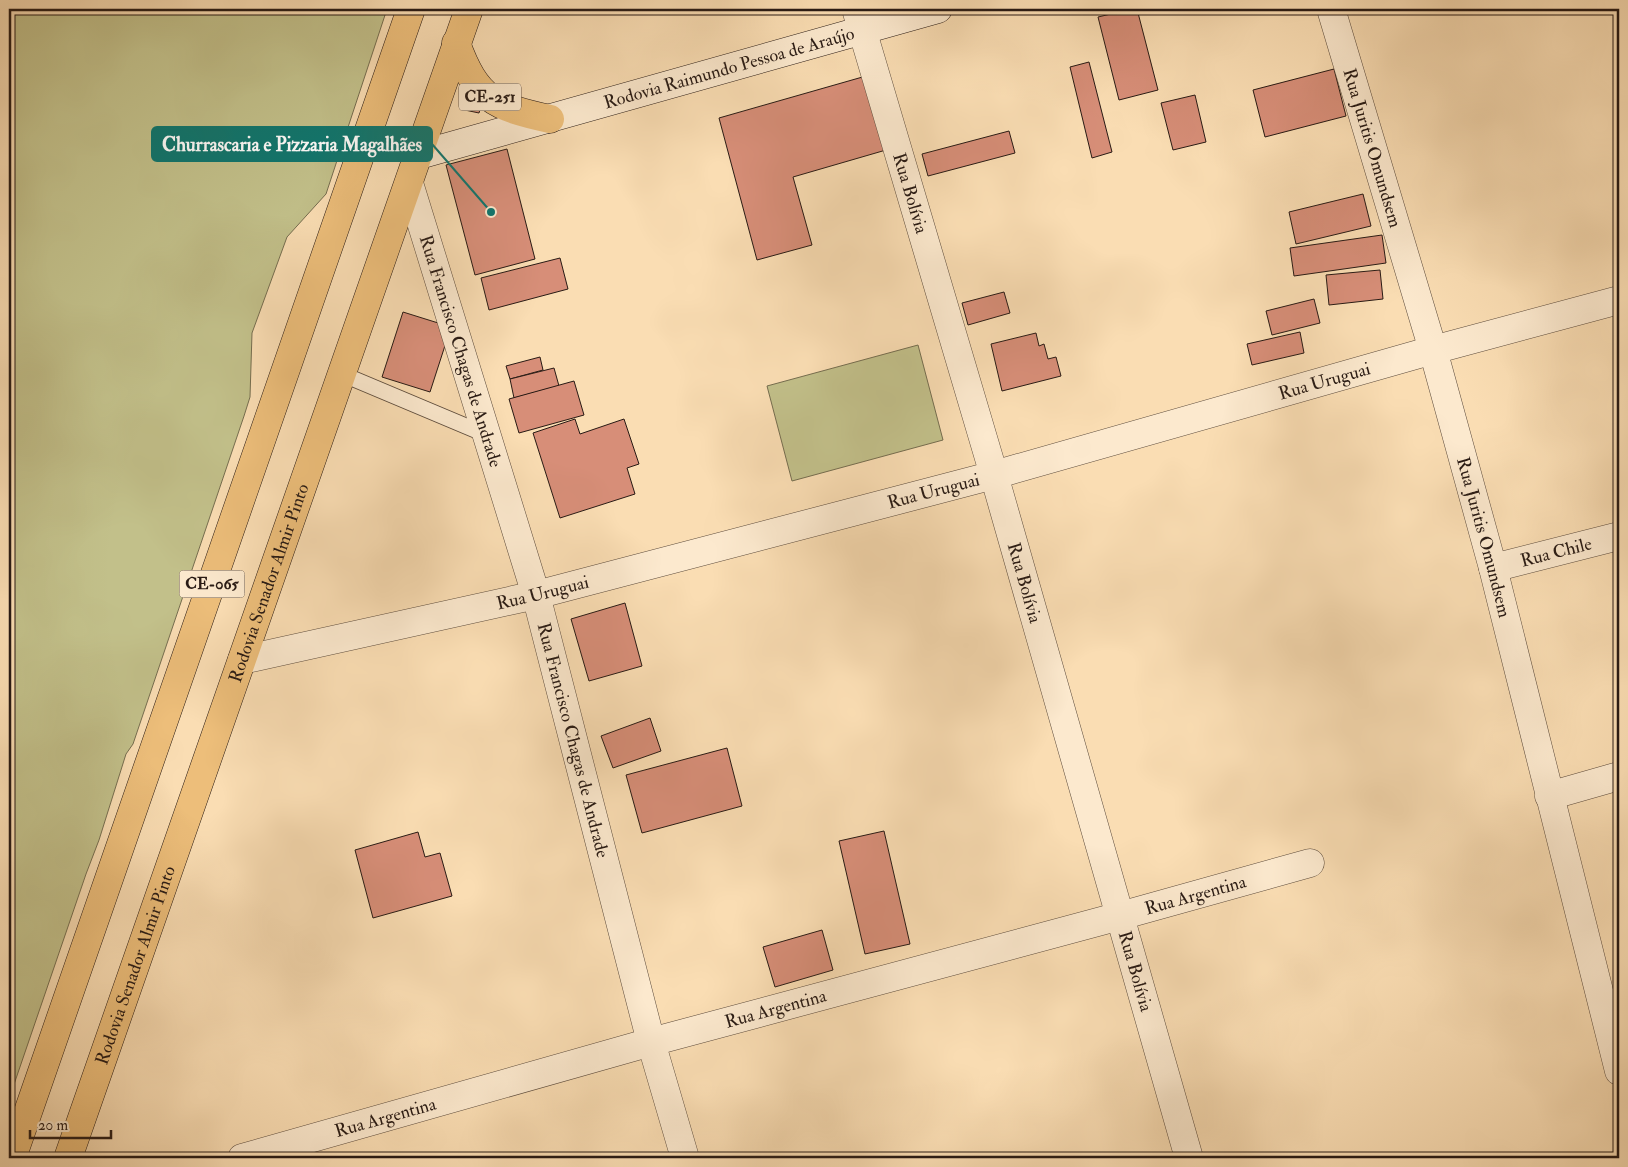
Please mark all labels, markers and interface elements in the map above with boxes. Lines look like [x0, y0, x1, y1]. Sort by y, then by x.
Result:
street label: Rodovia Raimundo Pessoa de Araújo [601, 22, 857, 114]
street label: Rua Juritis Omundsem [1338, 66, 1407, 230]
road number: CE-251 [459, 84, 521, 110]
callout: Churrascaria e Pizzaria Magalhães [152, 127, 432, 161]
text: Churrascaria e Pizzaria Magalhães [162, 133, 422, 158]
street label: Rua Bolívia [888, 150, 933, 237]
street label: Rua Francisco Chagas de Andrade [414, 232, 508, 471]
street label: Rua Uruguai [1276, 357, 1373, 405]
street label: Rua Juritis Omundsem [1452, 454, 1516, 620]
street label: Rua Uruguai [885, 468, 982, 514]
street label: Rodovia Senador Almir Pinto [223, 480, 314, 685]
street label: Rua Chile [1518, 532, 1595, 572]
street label: Rua Bolívia [1002, 540, 1047, 626]
road number: CE-065 [180, 570, 244, 598]
street label: Rua Uruguai [494, 570, 591, 615]
street label: Rua Francisco Chagas de Andrade [532, 620, 615, 861]
street label: Rodovia Senador Almir Pinto [90, 863, 181, 1068]
street label: Rua Argentina [1142, 870, 1249, 920]
street label: Rua Bolívia [1113, 928, 1158, 1015]
street label: Rua Argentina [722, 984, 829, 1033]
street label: Rua Argentina [332, 1092, 439, 1143]
scale bar [30, 1107, 111, 1139]
text: 20 m [38, 1116, 68, 1135]

